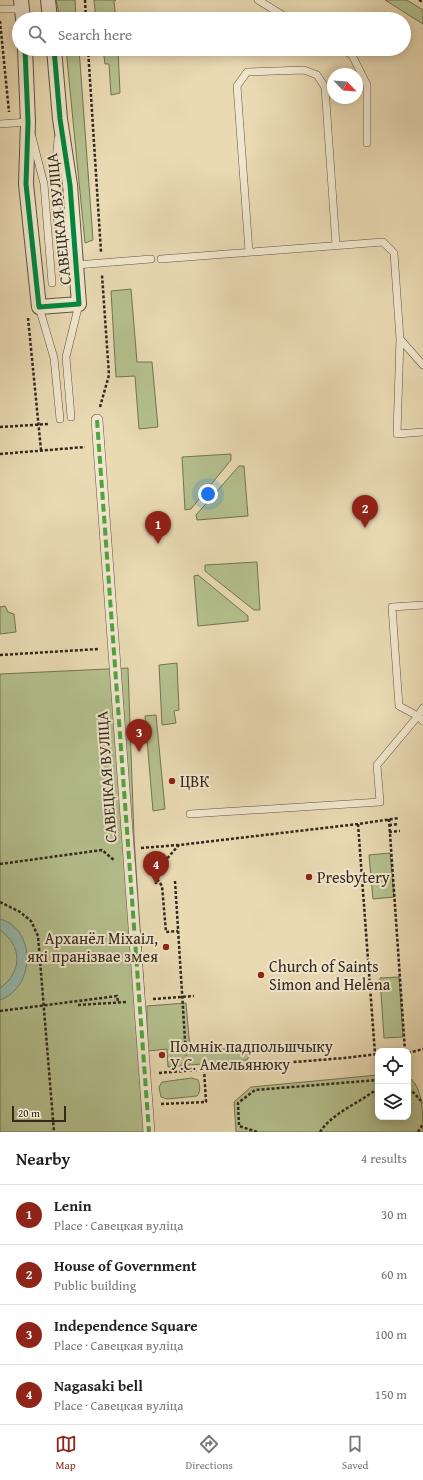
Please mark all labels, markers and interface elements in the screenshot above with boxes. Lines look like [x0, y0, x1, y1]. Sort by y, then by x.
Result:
search box [12, 12, 411, 56]
icon: search [26, 23, 48, 45]
text: Search here [58, 24, 132, 45]
north arrow [327, 68, 363, 104]
street label: САВЕЦКАЯ ВУЛІЦА [39, 152, 77, 286]
your location [198, 484, 218, 504]
pin: 2 [352, 495, 378, 528]
pin: 1 [145, 511, 171, 544]
street label: САВЕЦКАЯ ВУЛІЦА [89, 710, 123, 844]
pin: 3 [126, 719, 152, 752]
place label: ЦВК [180, 769, 209, 793]
marker: ЦВК [167, 776, 177, 786]
pin: 4 [143, 851, 169, 884]
place label: Presbytery [317, 865, 390, 889]
marker: Presbytery [304, 872, 314, 882]
place label: Арханёл Міхаіл, які пранізвае змея [26, 926, 158, 968]
marker: Арханёл Міхаіл, які пранізвае змея [161, 942, 171, 952]
place label: Church of Saints Simon and Helena [269, 954, 391, 996]
marker: Church of Saints Simon and Helena [256, 970, 266, 980]
place label: Помнік падпольшчыку У.С. Амельянюку [170, 1034, 333, 1076]
map controls [375, 1048, 411, 1120]
button: locate [375, 1048, 411, 1084]
marker: Помнік падпольшчыку У.С. Амельянюку [157, 1050, 167, 1060]
button: layers [375, 1084, 411, 1120]
scale bar [12, 1104, 66, 1123]
text: 20 m [18, 1105, 40, 1121]
text: Nearby [16, 1146, 70, 1171]
text: 4 results [361, 1149, 407, 1168]
text: Lenin [54, 1195, 92, 1216]
text: 1 [26, 1205, 32, 1224]
text: 30 m [381, 1205, 407, 1224]
text: Place · Савецкая вуліца [54, 1216, 183, 1235]
text: House of Government [54, 1255, 197, 1276]
text: 2 [26, 1265, 32, 1284]
text: 60 m [381, 1265, 407, 1284]
text: Public building [54, 1276, 136, 1295]
text: Independence Square [54, 1315, 198, 1336]
text: 3 [26, 1325, 32, 1344]
text: 100 m [375, 1325, 407, 1344]
text: Place · Савецкая вуліца [54, 1336, 183, 1355]
text: Nagasaki bell [54, 1375, 143, 1396]
text: 4 [26, 1385, 32, 1404]
text: 150 m [375, 1385, 407, 1404]
text: Place · Савецкая вуліца [54, 1396, 183, 1415]
tab: Map [55, 1433, 77, 1473]
tab: Directions [186, 1433, 233, 1473]
tab: Saved [342, 1433, 368, 1473]

